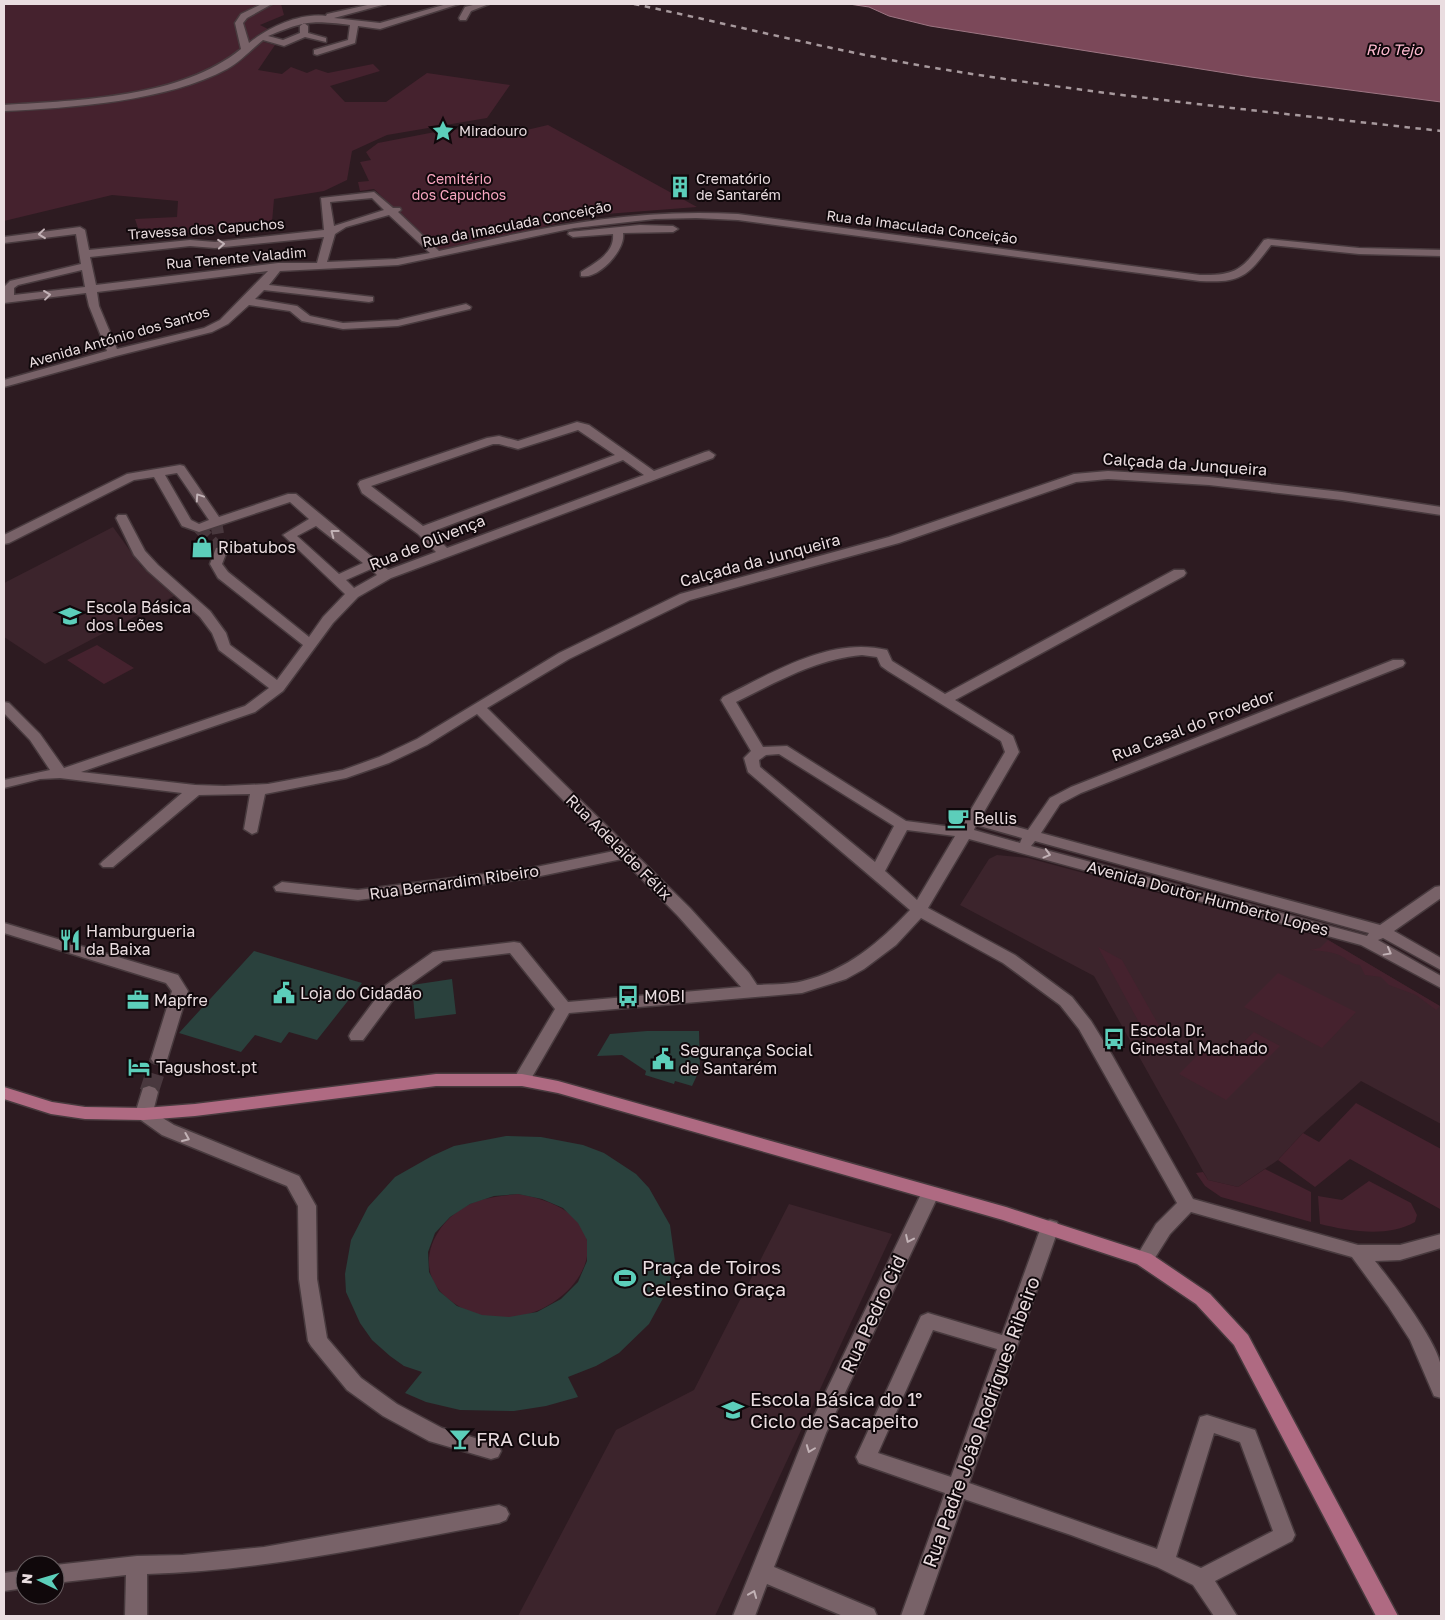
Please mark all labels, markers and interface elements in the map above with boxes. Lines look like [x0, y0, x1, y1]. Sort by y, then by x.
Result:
water label: Rio Tejo [1366, 40, 1423, 59]
place icon: Miradouro [430, 118, 456, 144]
place label: Miradouro [459, 122, 527, 139]
park label: Cemitério dos Capuchos [412, 170, 506, 203]
place label: Crematório de Santarém [696, 170, 781, 203]
building icon: Crematório de Santarém [667, 174, 693, 200]
street label: Rua da Imaculada Conceição [421, 197, 613, 250]
street label: Rua da Imaculada Conceição [826, 206, 1019, 247]
street label: Travessa dos Capuchos [127, 215, 285, 242]
one-way arrow [37, 228, 45, 239]
one-way arrow [217, 239, 225, 250]
street label: Rua Tenente Valadim [165, 243, 307, 272]
one-way arrow [43, 290, 51, 301]
street label: Avenida António dos Santos [26, 303, 211, 371]
street label: Calçada da Junqueira [1102, 448, 1268, 480]
one-way arrow [196, 493, 205, 503]
street label: Rua de Olivença [366, 510, 488, 574]
street label: Calçada da Junqueira [678, 529, 842, 591]
one-way arrow [330, 530, 340, 539]
shop icon: Ribatubos [189, 534, 215, 560]
place label: Ribatubos [218, 537, 296, 557]
place label: Escola Básica dos Leões [86, 597, 191, 635]
school or university icon: Escola Básica dos Leões [57, 603, 83, 629]
street label: Rua Casal do Provedor [1109, 685, 1277, 765]
street label: Rua Adelaide Félix [562, 790, 676, 904]
cafe icon: Bellis [945, 805, 971, 831]
place label: Bellis [974, 808, 1017, 828]
one-way arrow [1042, 849, 1050, 859]
street label: Avenida Doutor Humberto Lopes [1085, 856, 1331, 940]
street label: Rua Bernardim Ribeiro [368, 860, 540, 904]
place label: Hamburgueria da Baixa [86, 921, 195, 959]
restaurant icon: Hamburgueria da Baixa [57, 927, 83, 953]
one-way arrow [1382, 946, 1391, 956]
public building icon: Loja do Cidadão [271, 980, 297, 1006]
place label: Loja do Cidadão [300, 983, 422, 1003]
bus stop icon: MOBI [615, 983, 641, 1009]
place label: MOBI [644, 986, 685, 1006]
office icon: Mapfre [125, 987, 151, 1013]
place label: Mapfre [154, 990, 208, 1010]
place label: Escola Dr. Ginestal Machado [1130, 1020, 1268, 1058]
bus stop icon: Escola Dr. Ginestal Machado [1101, 1026, 1127, 1052]
place label: Segurança Social de Santarém [680, 1040, 813, 1078]
public building icon: Segurança Social de Santarém [650, 1046, 676, 1072]
hotel icon: Tagushost.pt [126, 1054, 152, 1080]
place label: Tagushost.pt [156, 1057, 257, 1077]
one-way arrow [181, 1131, 190, 1142]
one-way arrow [905, 1234, 915, 1243]
street label: Rua Pedro Cid [835, 1251, 910, 1376]
place label: Praça de Toiros Celestino Graça [642, 1255, 786, 1300]
sports icon: Praça de Toiros Celestino Graça [612, 1265, 638, 1291]
street label: Rua Padre João Rodrigues Ribeiro [917, 1273, 1044, 1570]
place label: Escola Básica do 1° Ciclo de Sacapeito [750, 1387, 922, 1432]
school or university icon: Escola Básica do 1° Ciclo de Sacapeito [720, 1397, 746, 1423]
bar icon: FRA Club [447, 1426, 473, 1452]
place label: FRA Club [476, 1427, 560, 1450]
one-way arrow [806, 1444, 816, 1453]
north arrow [15, 1555, 65, 1605]
text: N [18, 1573, 35, 1585]
one-way arrow [747, 1590, 758, 1599]

